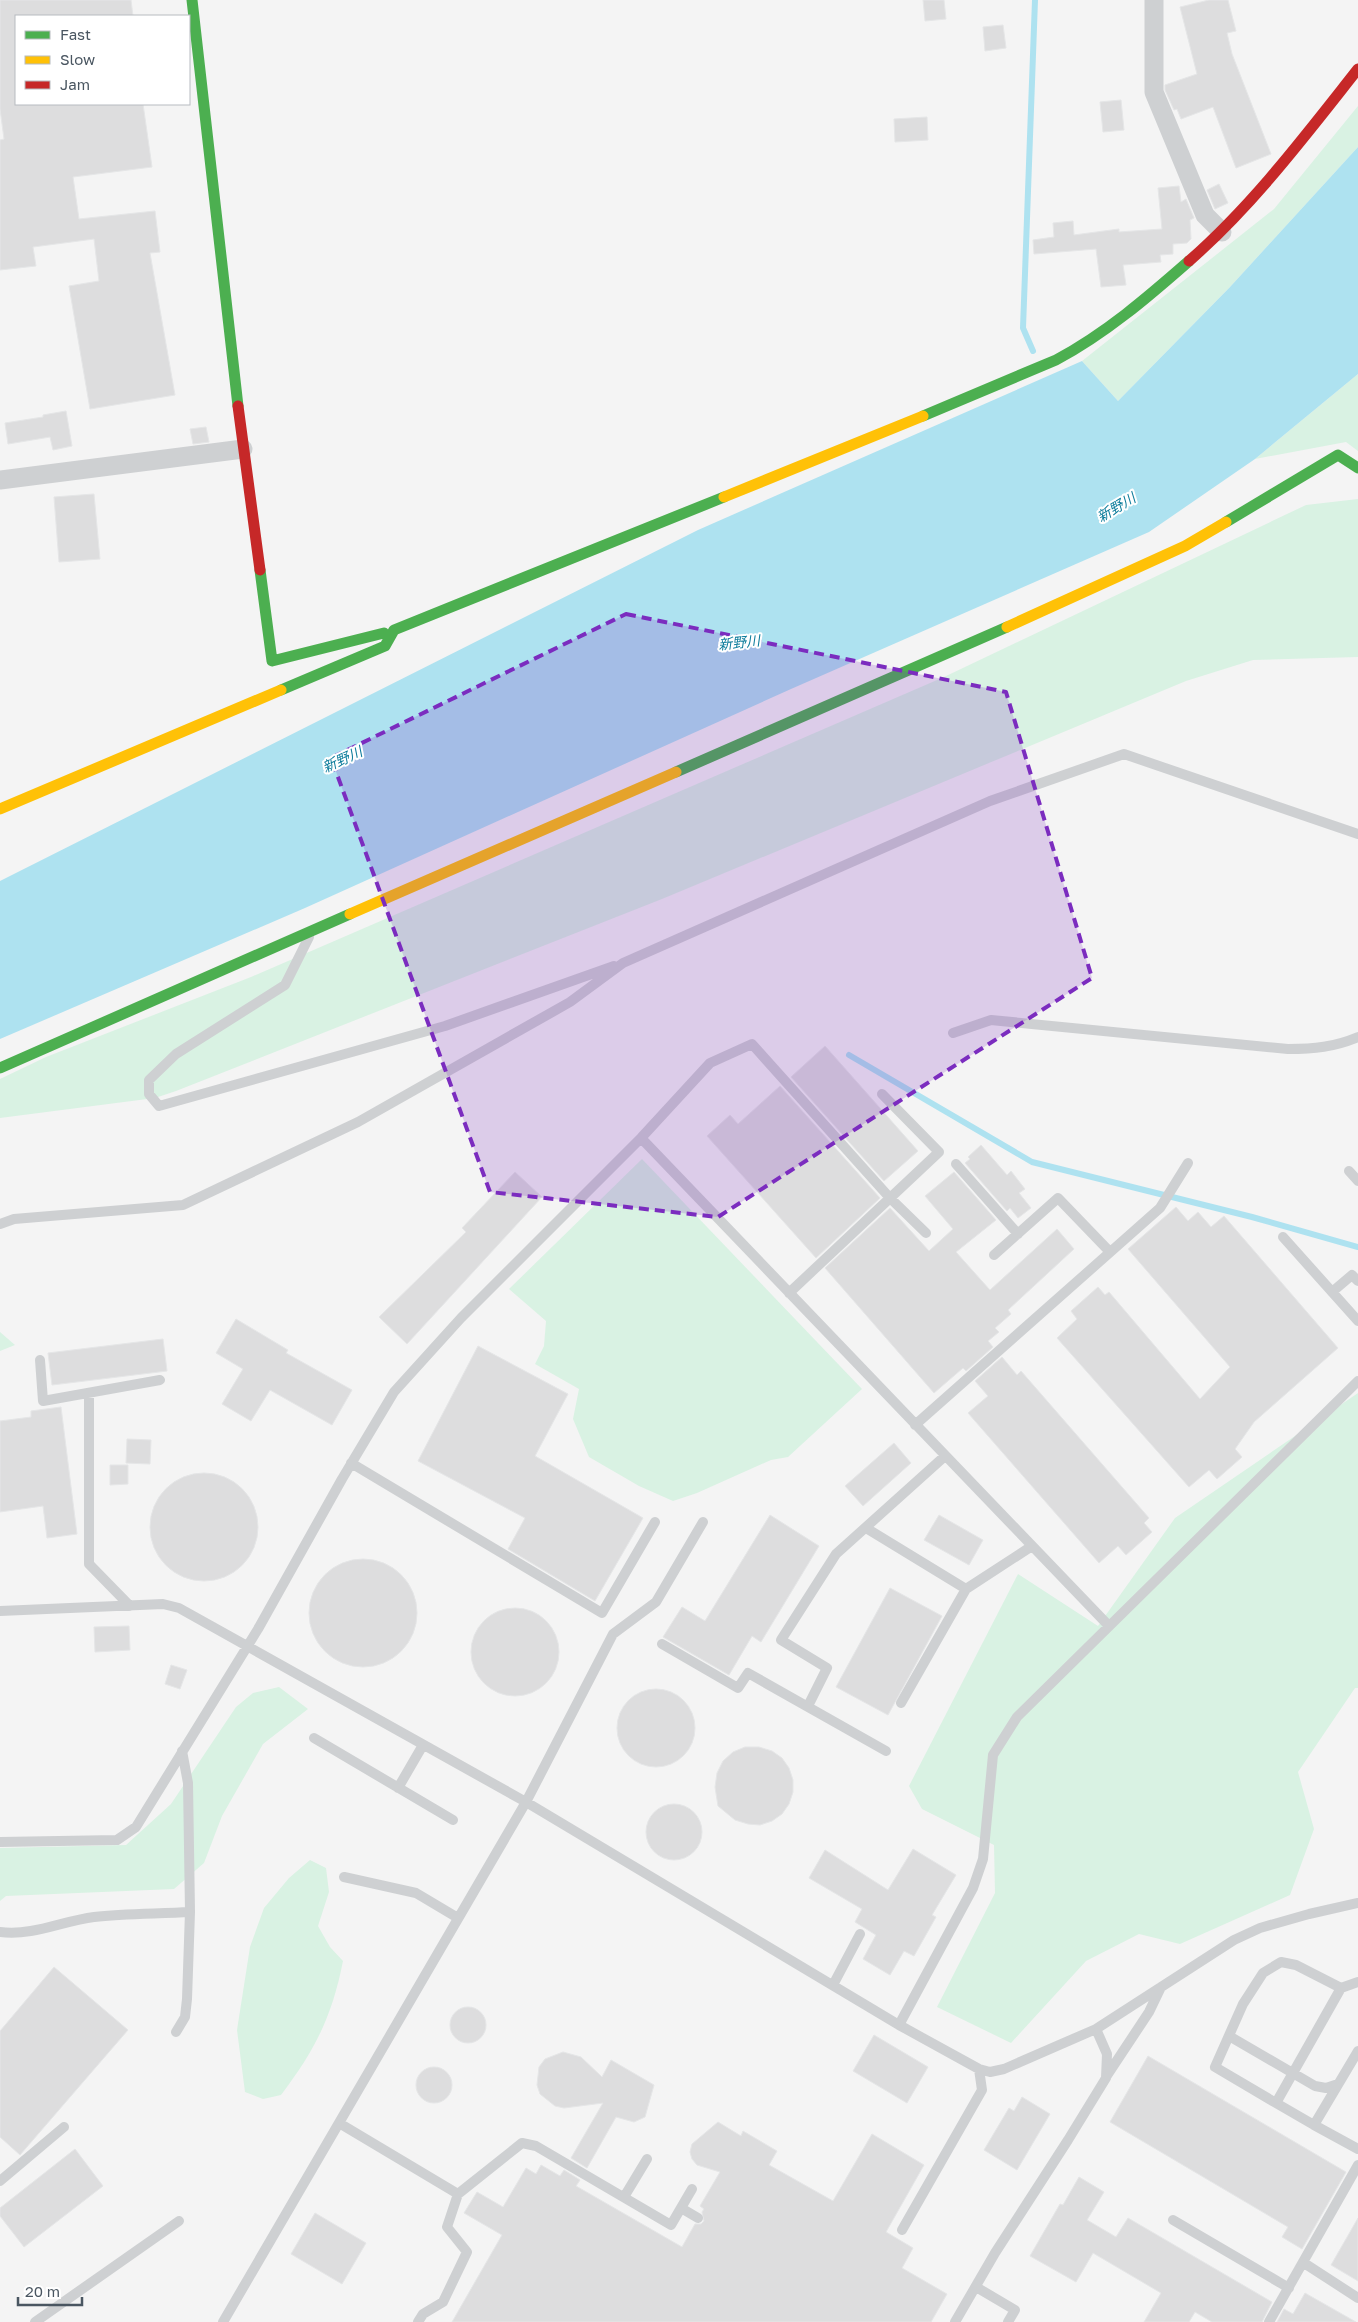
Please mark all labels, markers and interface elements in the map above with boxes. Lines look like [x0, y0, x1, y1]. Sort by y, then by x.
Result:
legend [15, 15, 190, 105]
text: Fast [60, 25, 91, 43]
text: Slow [60, 50, 95, 68]
text: Jam [60, 75, 90, 93]
water label: 新野川 [1094, 488, 1140, 525]
water label: 新野川 [717, 631, 763, 653]
water label: 新野川 [319, 742, 366, 776]
scale bar [18, 2274, 81, 2306]
text: 20 m [25, 2282, 60, 2300]

